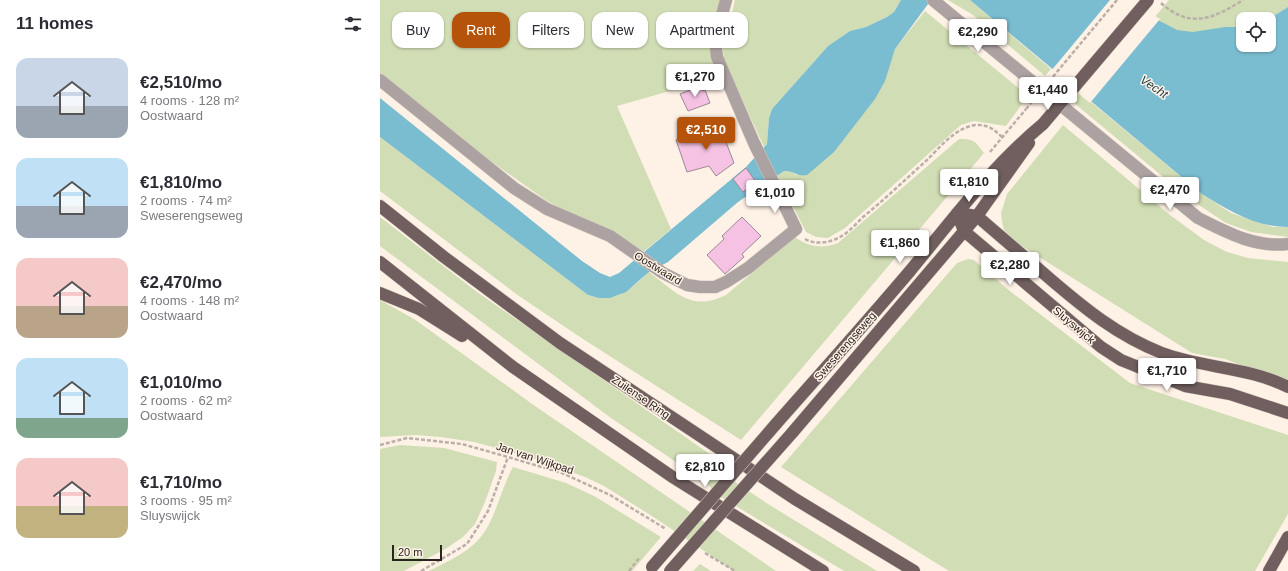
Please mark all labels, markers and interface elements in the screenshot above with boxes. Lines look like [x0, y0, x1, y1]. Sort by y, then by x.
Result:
chip: Buy [392, 12, 444, 48]
chip: Rent [452, 12, 510, 48]
chip: Filters [518, 12, 584, 48]
chip: New [592, 12, 648, 48]
chip: Apartment [656, 12, 748, 48]
map controls [1236, 12, 1276, 52]
button: locate [1236, 12, 1276, 52]
icon: filters [342, 13, 364, 35]
text: 11 homes [16, 14, 94, 33]
pin: €2,290 [945, 19, 1011, 53]
text: €2,290 [958, 24, 998, 39]
pin: €1,270 [662, 64, 728, 98]
text: €1,270 [675, 69, 715, 84]
text: €2,510/mo [140, 73, 222, 92]
water label: Vecht [1138, 73, 1171, 102]
icon: home [48, 74, 96, 122]
pin: €1,440 [1015, 77, 1081, 111]
text: €1,440 [1028, 82, 1068, 97]
text: 4 rooms · 128 m² [140, 93, 239, 108]
text: Oostwaard [140, 108, 203, 123]
pin: €2,510 [673, 117, 739, 151]
text: €2,510 [686, 122, 726, 137]
pin: €1,810 [936, 169, 1002, 203]
text: €1,810/mo [140, 173, 222, 192]
icon: home [48, 174, 96, 222]
text: €1,810 [949, 174, 989, 189]
pin: €2,470 [1137, 177, 1203, 211]
pin: €1,010 [742, 180, 808, 214]
text: €2,470 [1150, 182, 1190, 197]
text: €1,010 [755, 185, 795, 200]
text: 2 rooms · 74 m² [140, 193, 232, 208]
text: Sweserengseweg [140, 208, 243, 223]
pin: €1,860 [867, 230, 933, 264]
text: €1,860 [880, 235, 920, 250]
street label: Oostwaard [632, 249, 684, 287]
pin: €2,280 [977, 252, 1043, 286]
text: €2,280 [990, 257, 1030, 272]
text: €2,470/mo [140, 273, 222, 292]
icon: home [48, 274, 96, 322]
text: 4 rooms · 148 m² [140, 293, 239, 308]
street label: Sluyswijck [1051, 304, 1098, 346]
text: Oostwaard [140, 308, 203, 323]
street label: Sweserengseweg [812, 309, 878, 383]
pin: €1,710 [1134, 358, 1200, 392]
text: €1,710 [1147, 363, 1187, 378]
text: €1,010/mo [140, 373, 222, 392]
street label: Zuilense Ring [610, 373, 672, 421]
icon: home [48, 374, 96, 422]
text: 2 rooms · 62 m² [140, 393, 232, 408]
text: Oostwaard [140, 408, 203, 423]
street label: Jan van Wijkpad [495, 440, 575, 476]
pin: €2,810 [672, 454, 738, 488]
text: €2,810 [685, 459, 725, 474]
text: €1,710/mo [140, 473, 222, 492]
icon: home [48, 474, 96, 522]
text: 3 rooms · 95 m² [140, 493, 232, 508]
text: Sluyswijck [140, 508, 200, 523]
scale bar [392, 543, 442, 562]
text: 20 m [398, 546, 422, 558]

